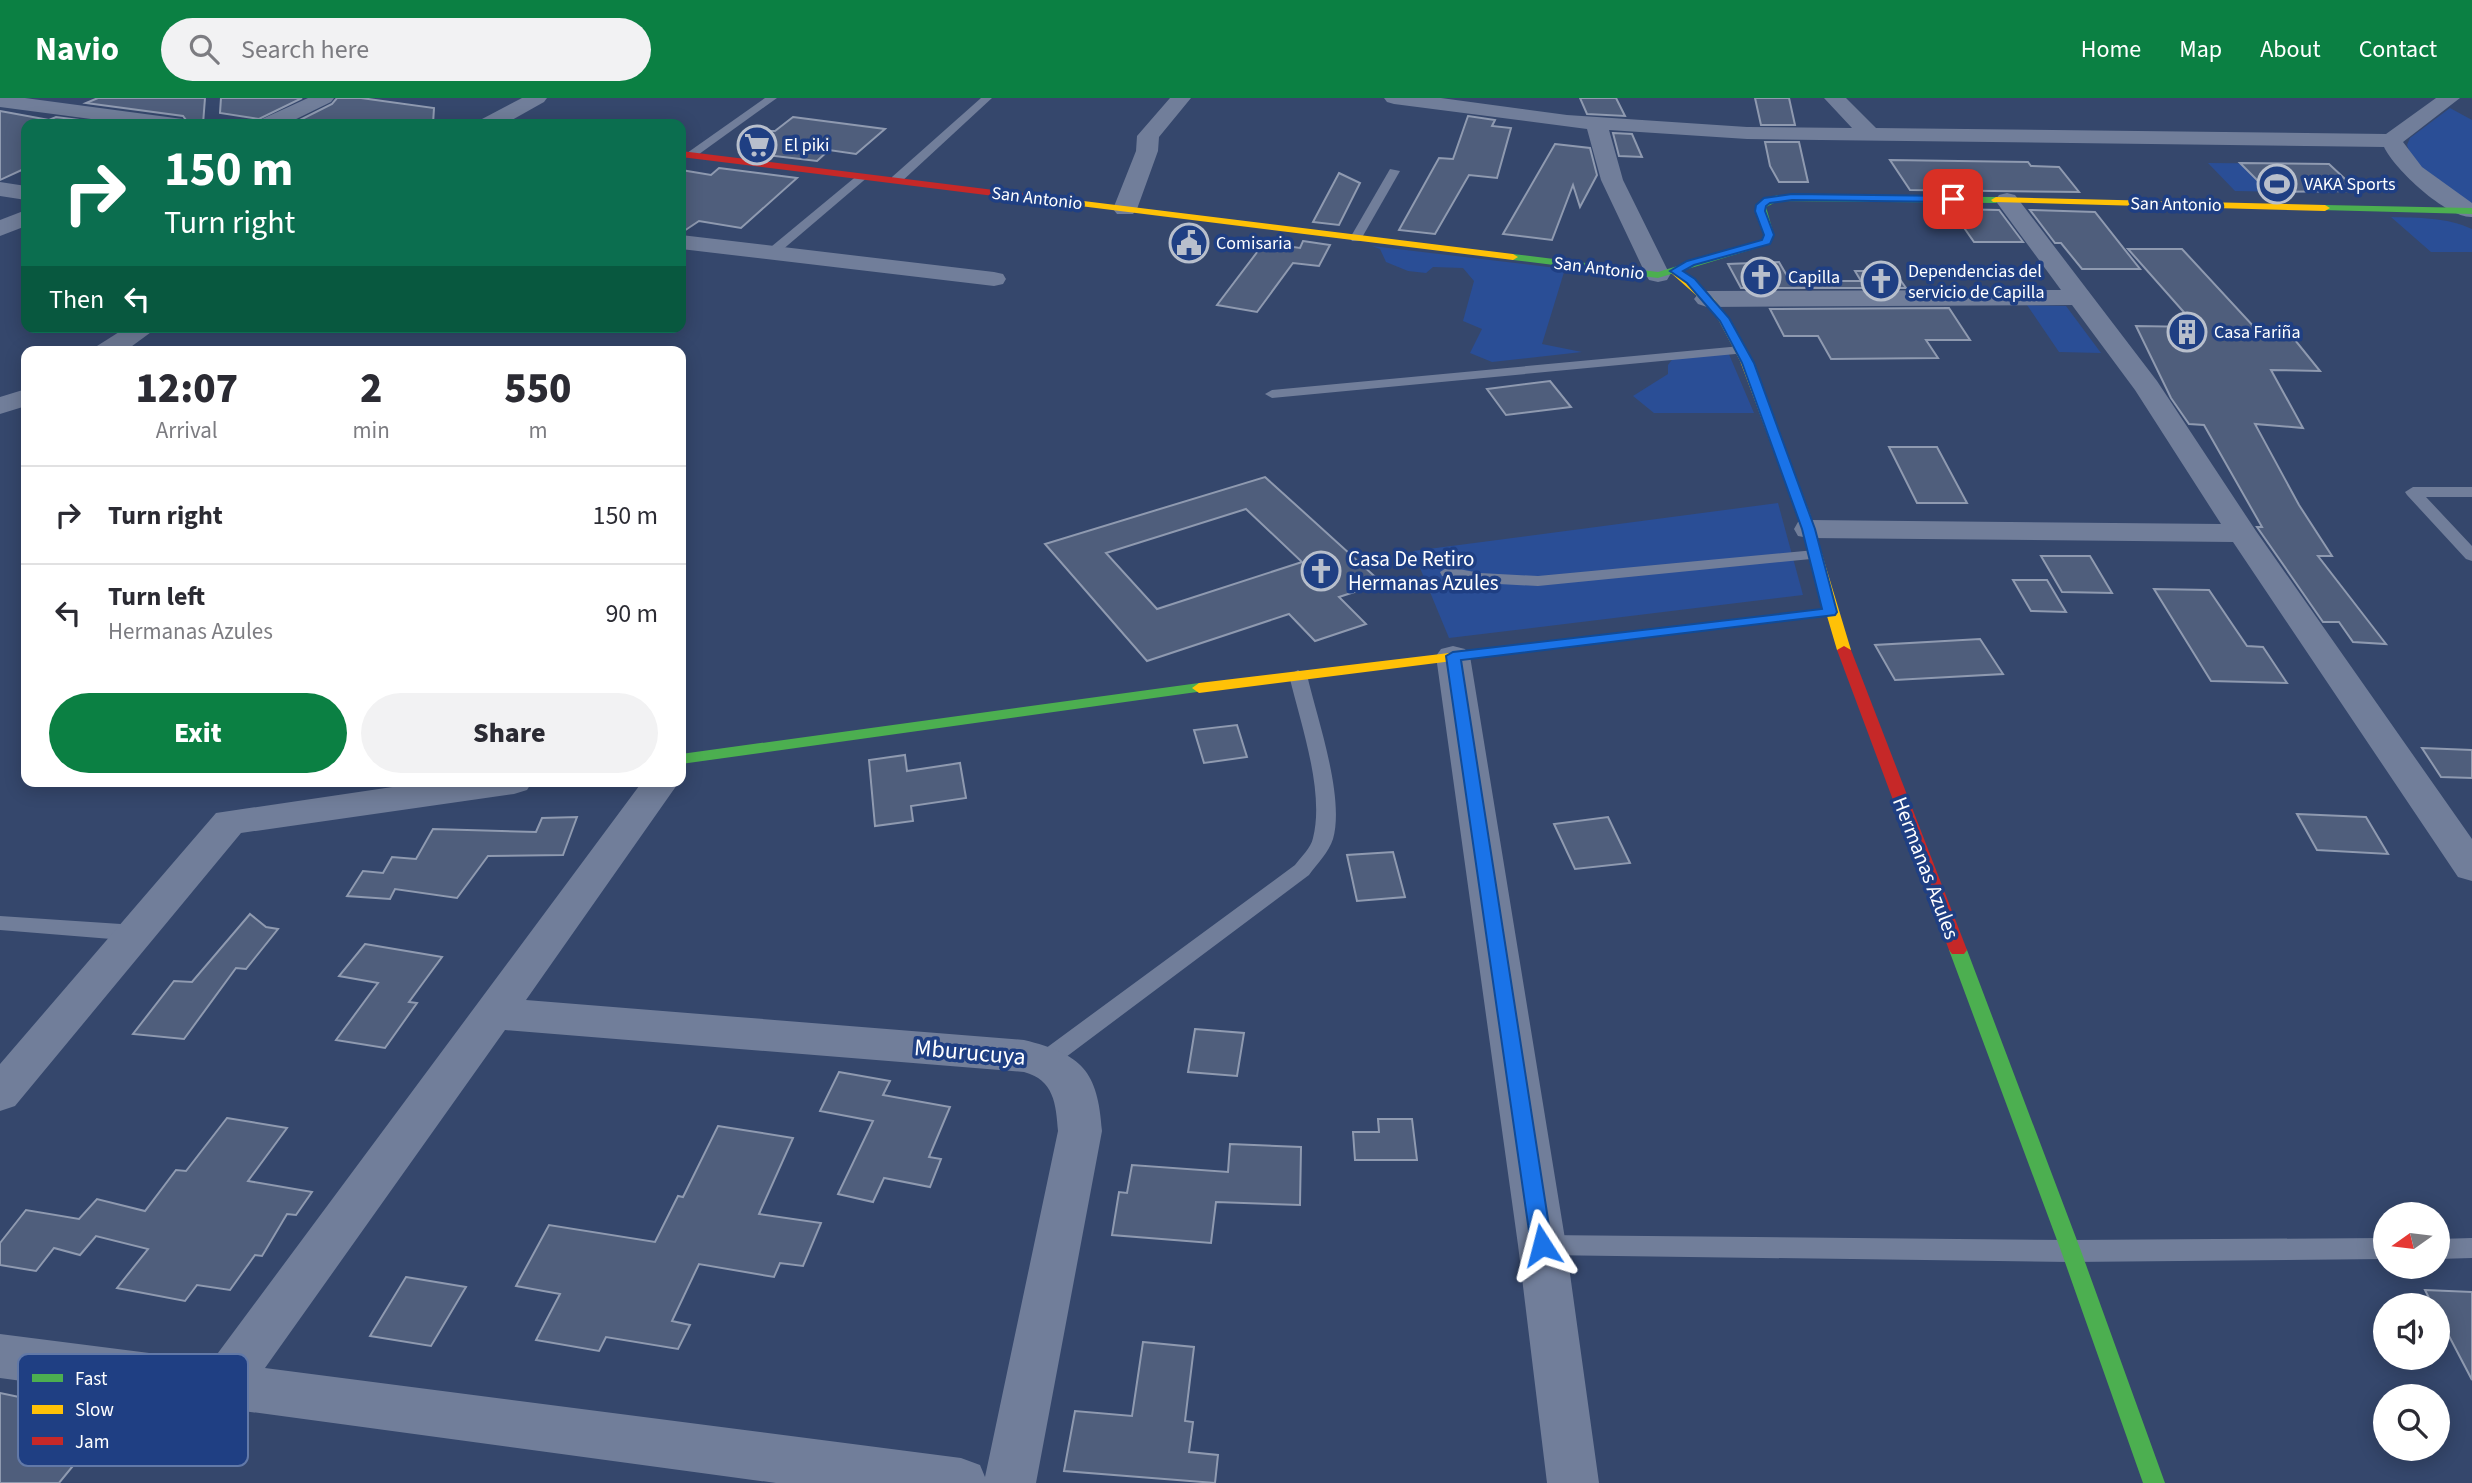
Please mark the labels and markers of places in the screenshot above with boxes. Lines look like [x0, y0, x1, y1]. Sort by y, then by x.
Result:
supermarket icon: El piki [736, 124, 778, 166]
place label: El piki [784, 133, 829, 158]
sports icon: VAKA Sports [2256, 163, 2298, 205]
pin [1923, 169, 1983, 229]
place label: VAKA Sports [2304, 172, 2395, 197]
public building icon: Comisaria [1168, 222, 1210, 264]
place label: Comisaria [1216, 231, 1292, 256]
church icon: Capilla [1740, 256, 1782, 298]
place label: Dependencias del servicio de Capilla [1908, 259, 2045, 305]
church icon: Dependencias del servicio de Capilla [1860, 260, 1902, 302]
place label: Capilla [1788, 265, 1840, 290]
building icon: Casa Fariña [2166, 311, 2208, 353]
place label: Casa Fariña [2214, 320, 2301, 345]
place label: Casa De Retiro Hermanas Azules [1348, 544, 1499, 598]
church icon: Casa De Retiro Hermanas Azules [1300, 550, 1342, 592]

